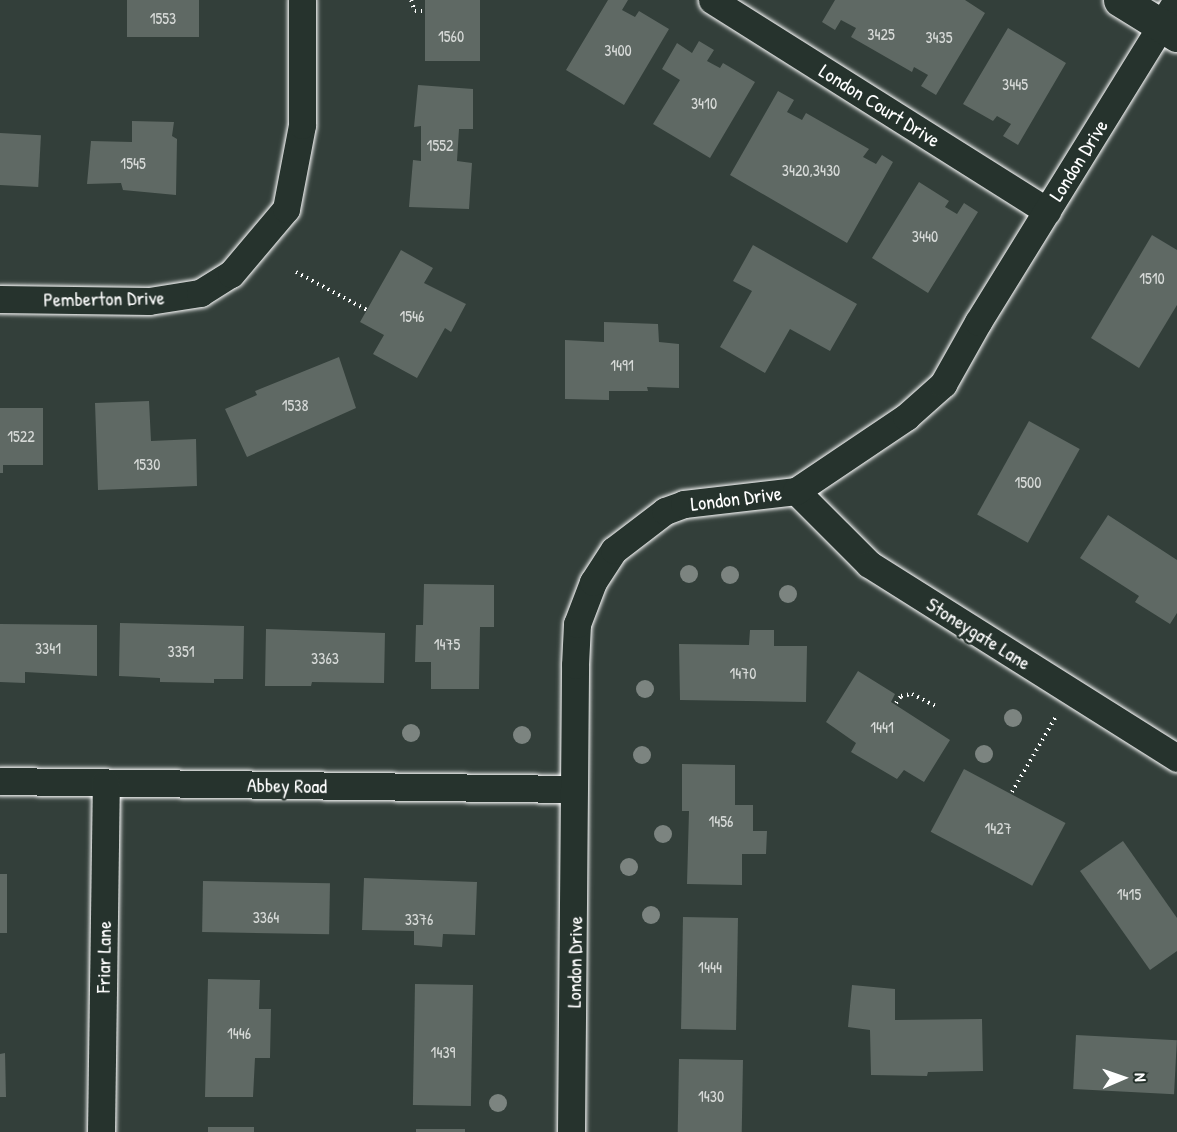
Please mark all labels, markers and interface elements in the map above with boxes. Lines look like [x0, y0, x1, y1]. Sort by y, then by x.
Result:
house number: 1553 [150, 8, 176, 28]
house number: 3425 [867, 24, 895, 44]
house number: 1560 [438, 26, 464, 46]
house number: 3435 [925, 27, 953, 47]
house number: 3400 [604, 40, 632, 60]
street label: London Court Drive [815, 58, 945, 152]
house number: 3445 [1002, 74, 1028, 94]
house number: 3410 [691, 93, 717, 113]
street label: London Drive [1044, 115, 1112, 205]
house number: 1552 [427, 135, 453, 155]
house number: 1545 [120, 153, 146, 173]
house number: 3420,3430 [782, 160, 840, 180]
house number: 3440 [912, 226, 938, 246]
house number: 1510 [1139, 268, 1165, 288]
street label: Pemberton Drive [43, 285, 165, 311]
house number: 1546 [400, 306, 424, 326]
house number: 1491 [610, 355, 634, 375]
house number: 1538 [282, 395, 308, 415]
house number: 1522 [7, 426, 35, 446]
house number: 1530 [134, 454, 160, 474]
house number: 1500 [1015, 472, 1041, 492]
street label: London Drive [689, 481, 783, 515]
street label: Stoneygate Lane [923, 592, 1035, 674]
house number: 1475 [434, 634, 460, 654]
house number: 3341 [35, 638, 61, 658]
house number: 3351 [168, 641, 194, 661]
house number: 3363 [311, 648, 339, 668]
house number: 1470 [730, 663, 756, 683]
house number: 1441 [870, 717, 894, 737]
street label: Abbey Road [247, 772, 327, 798]
house number: 1456 [709, 811, 733, 831]
house number: 1427 [984, 818, 1012, 838]
house number: 1415 [1117, 884, 1141, 904]
house number: 3364 [253, 907, 279, 927]
house number: 3376 [405, 909, 433, 929]
street label: London Drive [561, 916, 587, 1008]
street label: Friar Lane [90, 921, 116, 993]
house number: 1444 [698, 957, 722, 977]
house number: 1446 [227, 1023, 251, 1043]
house number: 1439 [431, 1042, 455, 1062]
north arrow [1093, 1048, 1153, 1108]
text: N [1130, 1073, 1152, 1082]
house number: 1430 [698, 1086, 724, 1106]

